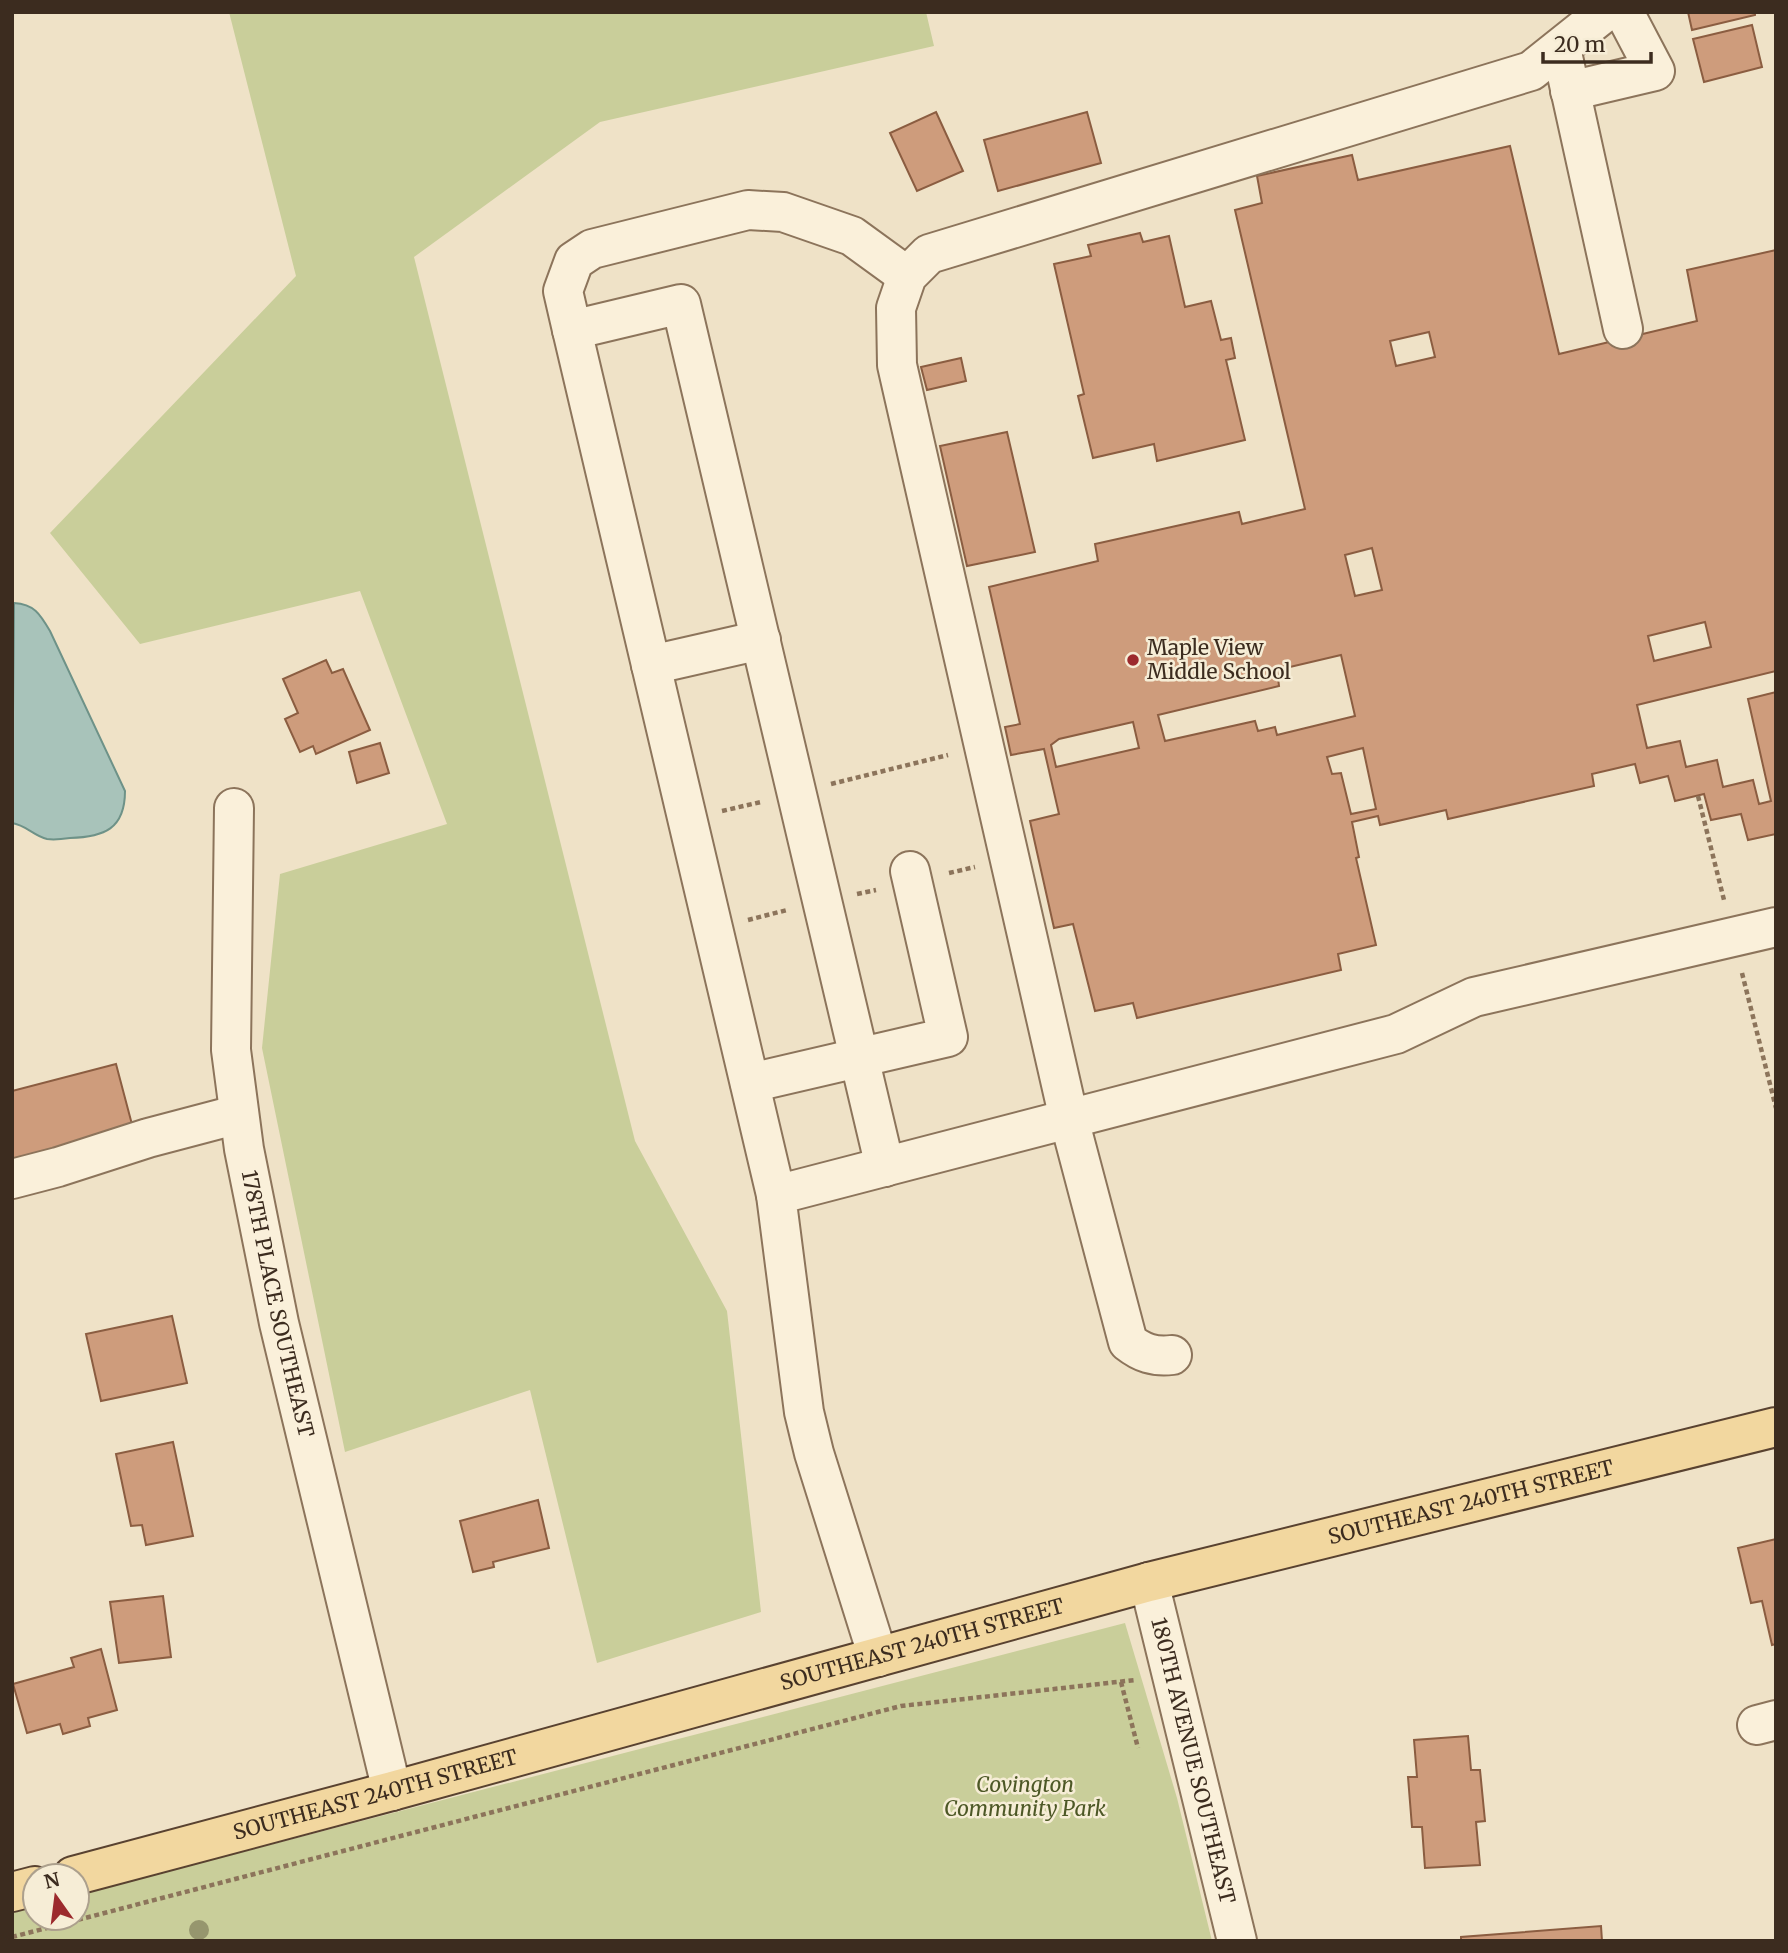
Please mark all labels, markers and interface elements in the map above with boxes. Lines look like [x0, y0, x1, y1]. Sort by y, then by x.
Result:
scale bar [1543, 21, 1652, 65]
text: 20 m [1554, 31, 1606, 58]
place label: Maple View Middle School [1147, 634, 1291, 685]
marker: Maple View Middle School [1125, 652, 1141, 668]
street label: 178TH PLACE SOUTHEAST [236, 1167, 320, 1440]
street label: SOUTHEAST 240TH STREET [1325, 1454, 1617, 1550]
street label: SOUTHEAST 240TH STREET [777, 1592, 1067, 1696]
street label: 180TH AVENUE SOUTHEAST [1145, 1615, 1241, 1907]
street label: SOUTHEAST 240TH STREET [230, 1743, 521, 1846]
park label: Covington Community Park [944, 1771, 1107, 1822]
north arrow [21, 1862, 91, 1932]
text: N [42, 1867, 62, 1894]

